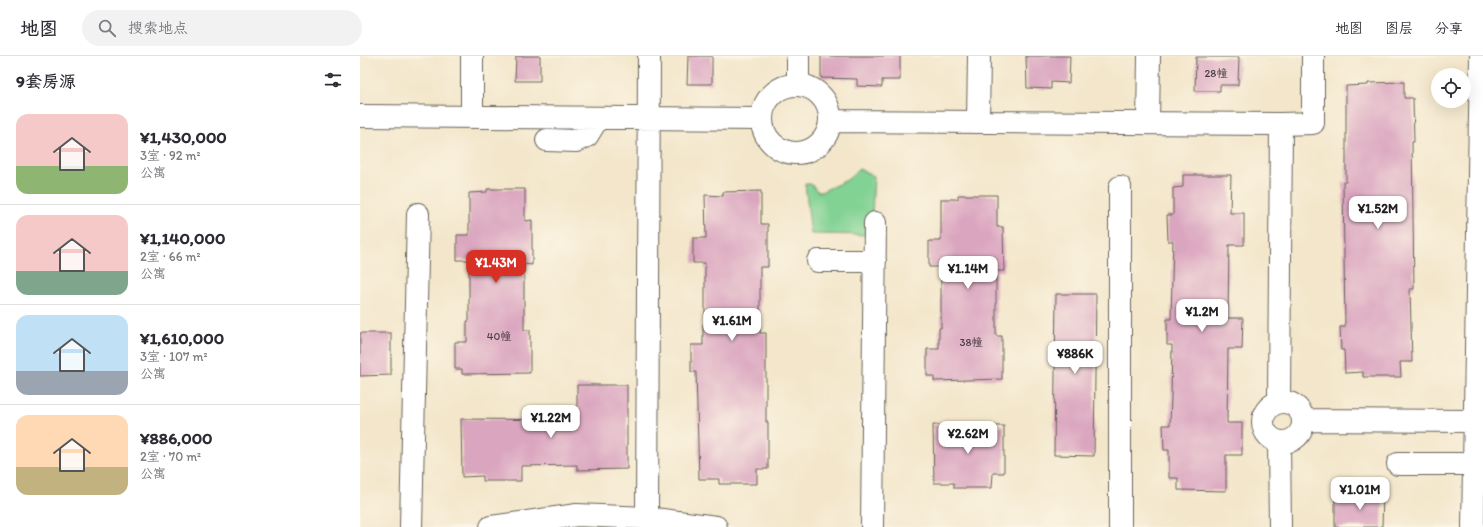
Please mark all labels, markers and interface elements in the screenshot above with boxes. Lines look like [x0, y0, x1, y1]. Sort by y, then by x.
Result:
search box [82, 10, 362, 46]
text: 地图 [20, 17, 58, 40]
icon: search [96, 17, 118, 39]
text: 搜索地点 [128, 19, 188, 37]
text: 地图 [1335, 20, 1363, 37]
text: 图层 [1385, 20, 1413, 37]
text: 分享 [1435, 20, 1463, 37]
house number: 28幢 [1205, 67, 1228, 80]
map controls [1431, 68, 1471, 108]
button: locate [1431, 68, 1471, 108]
icon: filters [322, 69, 344, 91]
text: 9套房源 [16, 71, 76, 91]
text: ¥1,430,000 [140, 127, 227, 147]
icon: home [48, 130, 96, 178]
text: 3室 · 92 m² [140, 148, 201, 163]
text: 公寓 [140, 165, 166, 180]
pin: ¥1.52M [1345, 196, 1411, 230]
text: ¥1.52M [1358, 201, 1398, 216]
text: ¥1,140,000 [140, 228, 225, 248]
icon: home [48, 231, 96, 279]
text: 2室 · 66 m² [140, 249, 200, 264]
pin: ¥1.43M [463, 250, 529, 284]
text: ¥1.43M [475, 255, 517, 270]
pin: ¥1.14M [935, 256, 1001, 290]
text: ¥1.14M [948, 261, 988, 276]
text: 公寓 [140, 266, 166, 281]
pin: ¥1.2M [1174, 299, 1230, 333]
text: ¥1.2M [1185, 304, 1219, 319]
pin: ¥1.61M [699, 308, 765, 342]
text: ¥1.61M [712, 313, 752, 328]
text: ¥1,610,000 [140, 328, 224, 348]
house number: 40幢 [487, 330, 512, 343]
icon: home [48, 331, 96, 379]
house number: 38幢 [959, 336, 984, 349]
pin: ¥886K [1047, 341, 1103, 375]
text: ¥886K [1057, 346, 1093, 361]
text: 3室 · 107 m² [140, 349, 207, 364]
text: 公寓 [140, 366, 166, 381]
pin: ¥1.22M [518, 405, 584, 439]
text: ¥1.22M [531, 410, 571, 425]
pin: ¥2.62M [935, 421, 1001, 455]
text: ¥2.62M [947, 426, 989, 441]
text: ¥886,000 [140, 428, 213, 448]
icon: home [48, 431, 96, 479]
text: 2室 · 70 m² [140, 449, 201, 464]
text: 公寓 [140, 466, 166, 481]
pin: ¥1.01M [1327, 477, 1393, 511]
text: ¥1.01M [1340, 482, 1380, 497]

